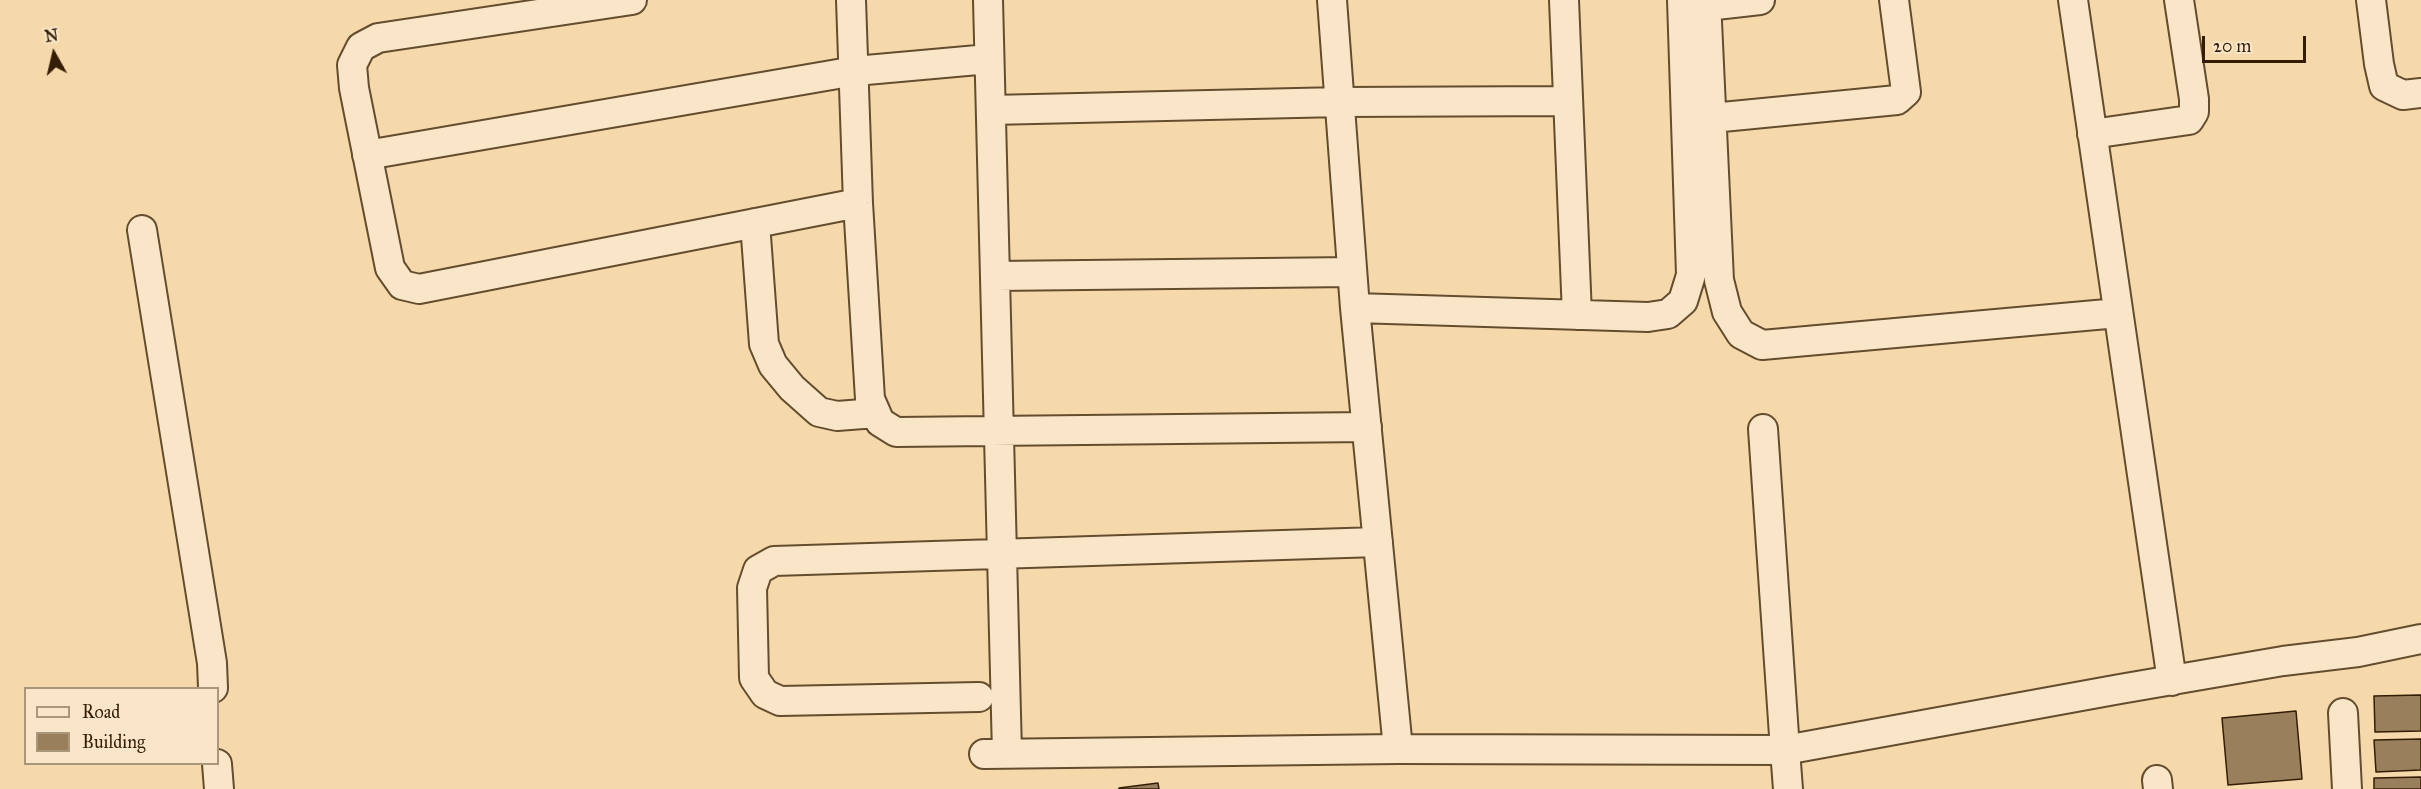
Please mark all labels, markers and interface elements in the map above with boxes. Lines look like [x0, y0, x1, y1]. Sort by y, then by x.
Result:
north arrow [24, 24, 84, 84]
scale bar [2205, 24, 2308, 62]
text: N [43, 25, 59, 46]
text: 20 m [2213, 35, 2251, 57]
legend [24, 687, 219, 765]
text: Road [82, 701, 120, 723]
text: Building [82, 731, 145, 753]

